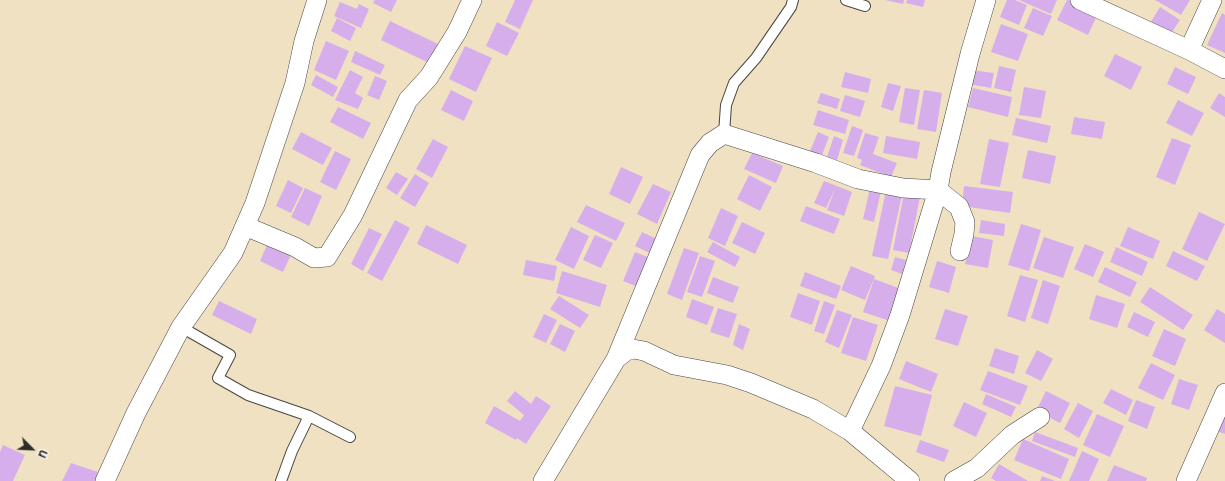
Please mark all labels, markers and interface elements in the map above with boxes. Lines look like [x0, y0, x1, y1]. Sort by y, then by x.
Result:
north arrow [12, 429, 52, 469]
text: U [35, 447, 52, 461]

